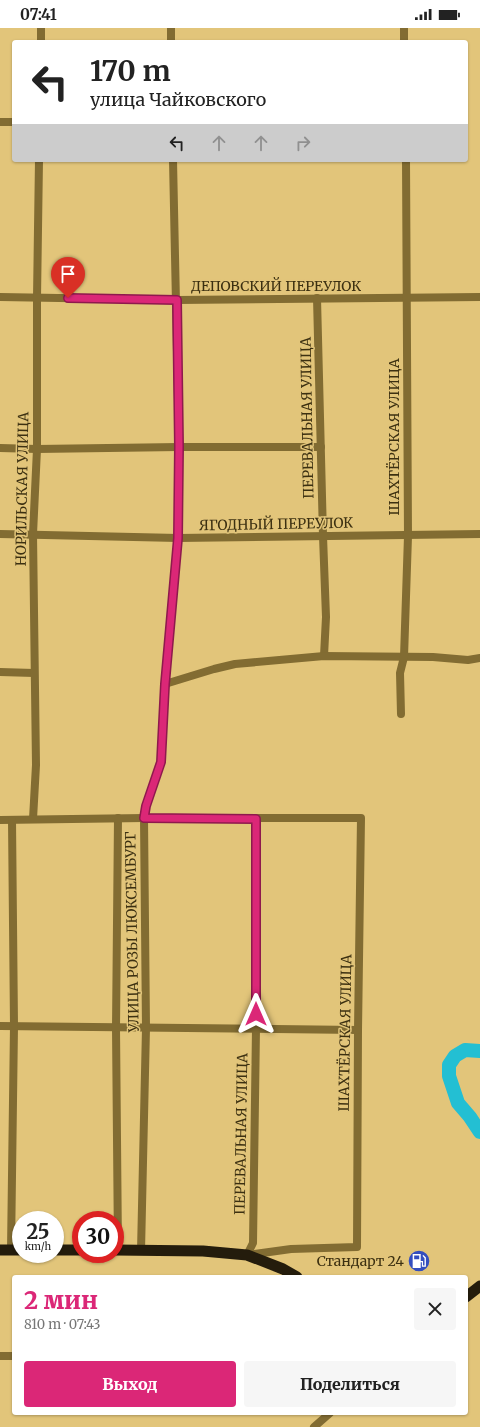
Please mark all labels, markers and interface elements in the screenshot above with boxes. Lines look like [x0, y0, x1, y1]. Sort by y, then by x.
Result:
text: 07:41 [20, 5, 57, 24]
text: 170 m [90, 53, 171, 89]
icon: left [24, 56, 76, 108]
text: улица Чайковского [90, 88, 266, 111]
icon: left [166, 132, 188, 154]
icon: ahead [208, 132, 230, 154]
icon: ahead [250, 132, 272, 154]
icon: right [292, 132, 314, 154]
pin [51, 257, 85, 298]
icon: arrive [57, 263, 79, 285]
street label: ДЕПОВСКИЙ ПЕРЕУЛОК [191, 277, 361, 295]
street label: ПЕРЕВАЛЬНАЯ УЛИЦА [297, 337, 317, 499]
street label: ШАХТЁРСКАЯ УЛИЦА [385, 358, 403, 516]
street label: НОРИЛЬСКАЯ УЛИЦА [12, 412, 32, 566]
street label: ЯГОДНЫЙ ПЕРЕУЛОК [199, 514, 353, 534]
street label: УЛИЦА РОЗЫ ЛЮКСЕМБУРГ [121, 831, 143, 1034]
street label: ШАХТЁРСКАЯ УЛИЦА [335, 954, 355, 1112]
position arrow [235, 993, 277, 1035]
street label: ПЕРЕВАЛЬНАЯ УЛИЦА [231, 1053, 251, 1215]
speed limit sign: 30 [72, 1211, 124, 1263]
text: 25 [27, 1219, 49, 1244]
text: km/h [25, 1240, 51, 1253]
fuel station icon: Стандарт 24 [406, 1248, 432, 1274]
place label: Стандарт 24 [317, 1252, 404, 1270]
text: 2 мин [24, 1285, 98, 1316]
button: close [414, 1288, 456, 1330]
text: 810 m · 07:43 [24, 1316, 100, 1333]
button: Выход [24, 1361, 236, 1407]
button: Поделиться [244, 1361, 456, 1407]

